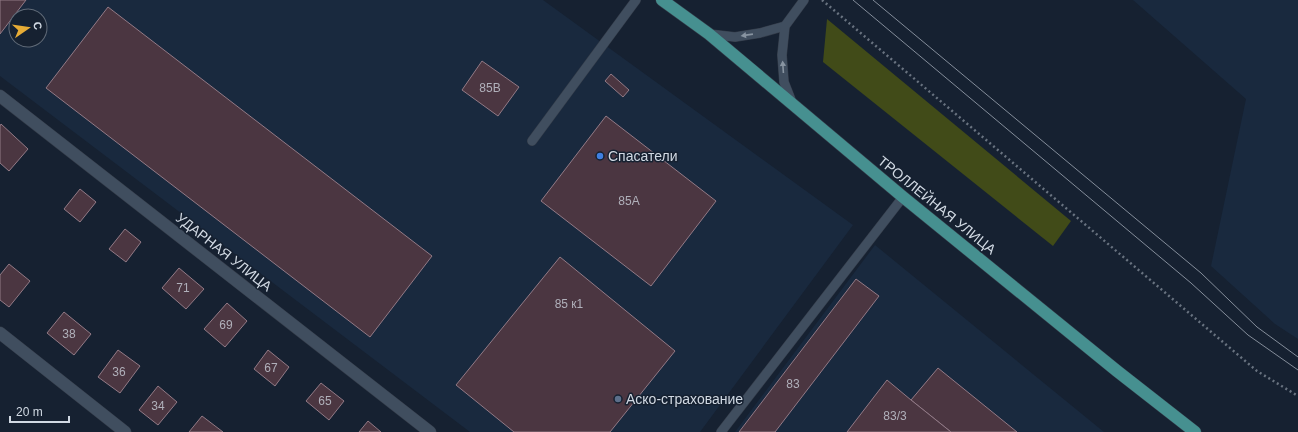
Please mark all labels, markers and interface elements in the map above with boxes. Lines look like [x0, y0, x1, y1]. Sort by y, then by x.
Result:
north arrow [8, 8, 48, 48]
text: С [31, 21, 44, 31]
one-way arrow [741, 32, 754, 38]
one-way arrow [780, 61, 787, 73]
house number: 85В [479, 81, 501, 95]
place label: Спасатели [608, 148, 678, 164]
marker: Спасатели [595, 151, 605, 161]
street label: ТРОЛЛЕЙНАЯ УЛИЦА [875, 152, 1000, 258]
house number: 85А [618, 194, 640, 208]
street label: УДАРНАЯ УЛИЦА [173, 210, 276, 295]
house number: 71 [176, 281, 190, 295]
house number: 85 к1 [555, 297, 584, 311]
house number: 69 [219, 318, 233, 332]
house number: 38 [62, 327, 76, 341]
house number: 67 [264, 361, 278, 375]
house number: 36 [112, 365, 126, 379]
house number: 83 [786, 377, 800, 391]
place label: Аско-страхование [626, 391, 743, 407]
house number: 65 [318, 394, 332, 408]
marker: Аско-страхование [613, 394, 623, 404]
scale bar [10, 398, 69, 424]
house number: 34 [151, 399, 165, 413]
text: 20 m [16, 405, 43, 419]
house number: 83/3 [883, 409, 907, 423]

